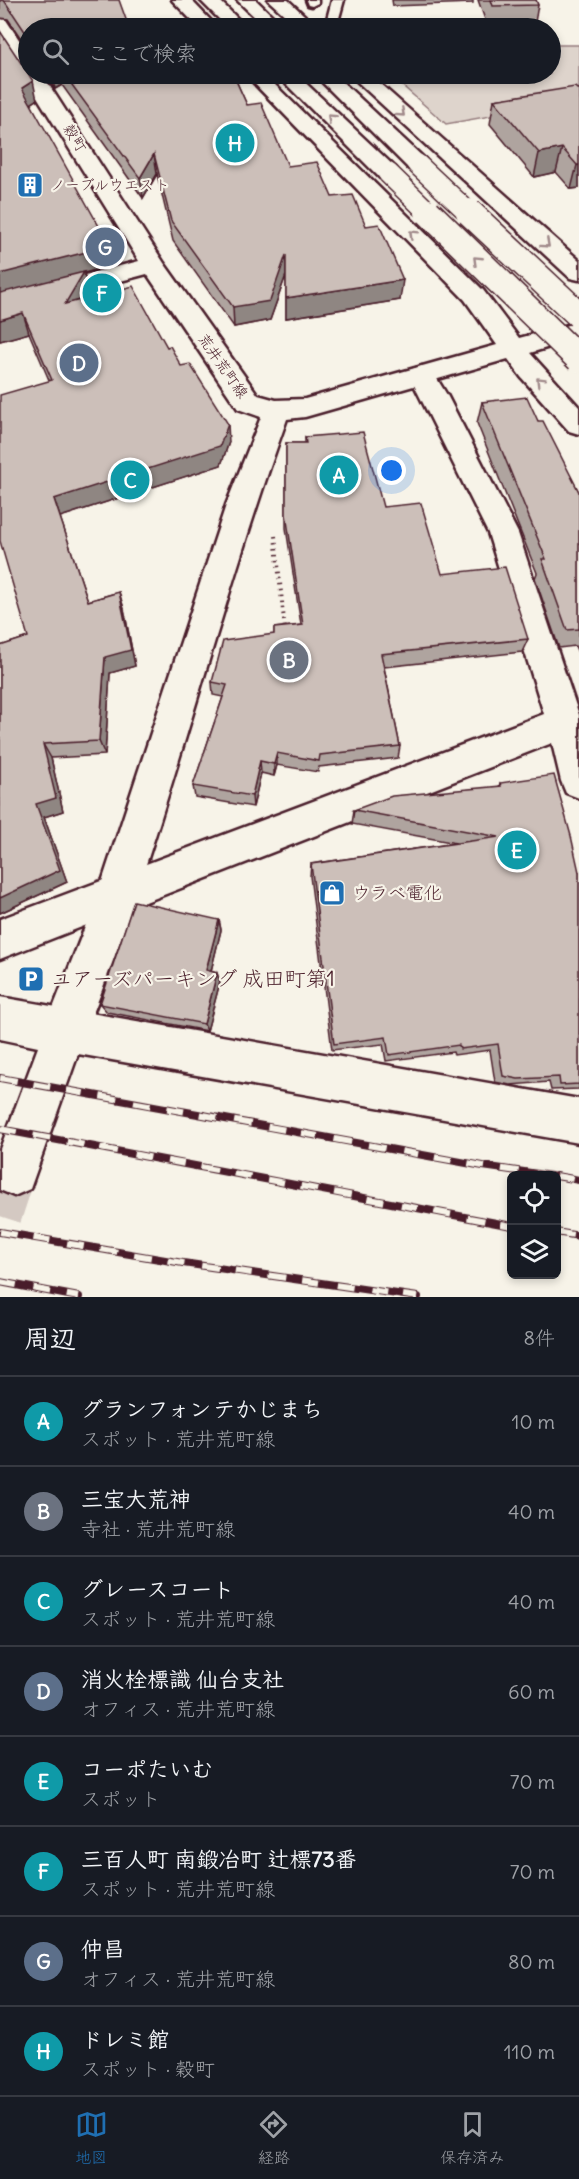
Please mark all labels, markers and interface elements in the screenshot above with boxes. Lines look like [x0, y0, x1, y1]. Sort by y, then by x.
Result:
search box [18, 18, 561, 84]
icon: search [39, 35, 72, 68]
text: ここで検索 [87, 39, 197, 67]
one-way arrow [395, 106, 405, 117]
one-way arrow [327, 114, 338, 125]
street label: 穀町 [59, 120, 92, 156]
pin: H [216, 120, 254, 166]
building icon: ノーブルウエスト [15, 170, 45, 200]
place label: ノーブルウエスト [50, 175, 170, 194]
pin: G [86, 224, 124, 270]
one-way arrow [409, 230, 420, 241]
one-way arrow [539, 237, 550, 248]
one-way arrow [473, 256, 483, 267]
pin: F [82, 270, 122, 316]
street label: 荒井荒町線 [194, 330, 253, 402]
pin: D [60, 340, 98, 386]
one-way arrow [536, 377, 547, 387]
pin: A [320, 452, 358, 498]
your location [377, 456, 406, 485]
pin: C [110, 458, 150, 502]
pin: B [270, 638, 308, 682]
pin: E [498, 828, 536, 872]
shop icon: ウラベ電化 [317, 878, 347, 908]
place label: ウラベ電化 [352, 881, 442, 904]
parking icon: ユアーズパーキング 成田町第1 [16, 964, 46, 994]
place label: ユアーズパーキング 成田町第1 [51, 965, 335, 992]
map controls [507, 1171, 561, 1279]
button: locate [507, 1171, 561, 1225]
button: layers [507, 1225, 561, 1279]
text: 周辺 [24, 1322, 76, 1355]
text: 8件 [523, 1325, 555, 1350]
text: グランフォンテかじまち [81, 1395, 323, 1423]
text: A [37, 1409, 50, 1434]
text: 10 m [512, 1409, 555, 1434]
text: スポット · 荒井荒町線 [81, 1426, 275, 1451]
text: 三宝大荒神 [81, 1485, 191, 1513]
text: B [37, 1499, 50, 1524]
text: 40 m [508, 1499, 555, 1524]
text: 寺社 · 荒井荒町線 [81, 1516, 235, 1541]
text: グレースコート [81, 1575, 235, 1603]
text: C [37, 1589, 50, 1614]
text: 40 m [508, 1589, 555, 1614]
text: スポット · 荒井荒町線 [81, 1606, 275, 1631]
text: 消火栓標識 仙台支社 [81, 1665, 284, 1693]
text: D [36, 1679, 51, 1704]
text: 60 m [508, 1679, 555, 1704]
text: オフィス · 荒井荒町線 [81, 1696, 275, 1721]
text: コーポたいむ [81, 1755, 213, 1783]
text: E [38, 1769, 49, 1794]
text: 70 m [510, 1769, 555, 1794]
text: スポット [81, 1786, 161, 1811]
text: 三百人町 南鍛冶町 辻標73番 [81, 1845, 357, 1873]
text: F [38, 1859, 49, 1884]
text: 70 m [510, 1859, 555, 1884]
text: スポット · 荒井荒町線 [81, 1876, 275, 1901]
text: 仲昌 [81, 1935, 125, 1963]
text: G [36, 1949, 51, 1974]
text: 80 m [508, 1949, 555, 1974]
text: オフィス · 荒井荒町線 [81, 1966, 275, 1991]
text: ドレミ館 [81, 2025, 169, 2053]
text: H [36, 2039, 51, 2064]
text: 110 m [504, 2039, 555, 2064]
text: スポット · 穀町 [81, 2056, 215, 2081]
tab: 地図 [75, 2108, 108, 2168]
tab: 経路 [257, 2108, 290, 2168]
tab: 保存済み [440, 2108, 504, 2168]

